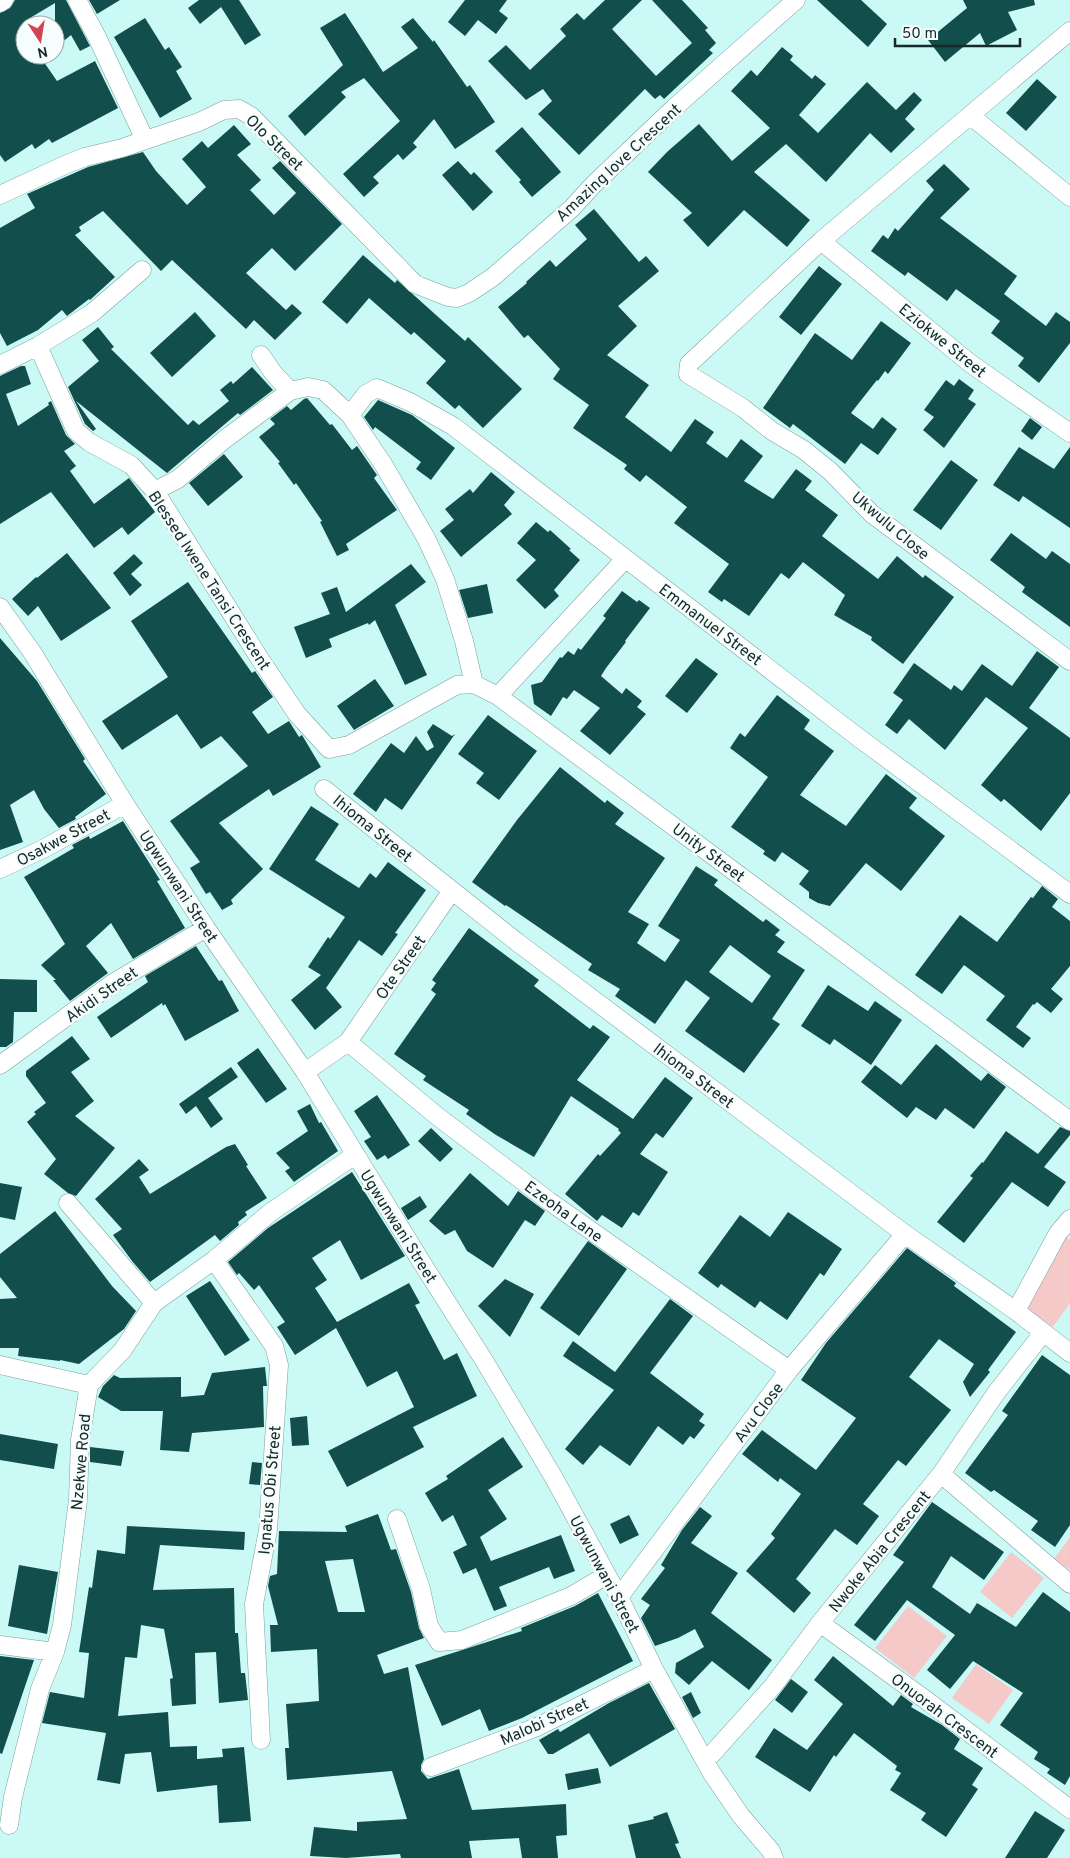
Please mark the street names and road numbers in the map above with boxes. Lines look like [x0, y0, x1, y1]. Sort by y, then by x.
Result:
street label: Amazing love Crescent [552, 100, 686, 227]
street label: Olo Street [241, 111, 307, 176]
street label: Eziokwe Street [894, 300, 989, 383]
street label: Blessed Iwene Tansi Crescent [143, 488, 274, 675]
street label: Ukwulu Close [847, 488, 933, 565]
street label: Emmanuel Street [654, 580, 765, 671]
street label: Ihioma Street [328, 791, 415, 868]
street label: Osakwe Street [14, 806, 114, 872]
street label: Unity Street [667, 820, 748, 888]
street label: Ugwunwani Street [133, 827, 221, 947]
street label: Ote Street [372, 932, 431, 1004]
street label: Akidi Street [62, 963, 142, 1028]
street label: Ihioma Street [648, 1040, 737, 1114]
street label: Ugwunwani Street [354, 1167, 440, 1288]
street label: Ezeoha Lane [520, 1177, 606, 1248]
street label: Avu Close [730, 1379, 789, 1447]
street label: Nzekwe Road [68, 1413, 96, 1511]
street label: Ignatus Obi Street [255, 1425, 287, 1556]
street label: Nwoke Abia Crescent [825, 1487, 936, 1617]
street label: Ugwunwani Street [564, 1513, 643, 1637]
street label: Onuorah Crescent [886, 1670, 1001, 1763]
street label: Malobi Street [497, 1694, 592, 1751]

